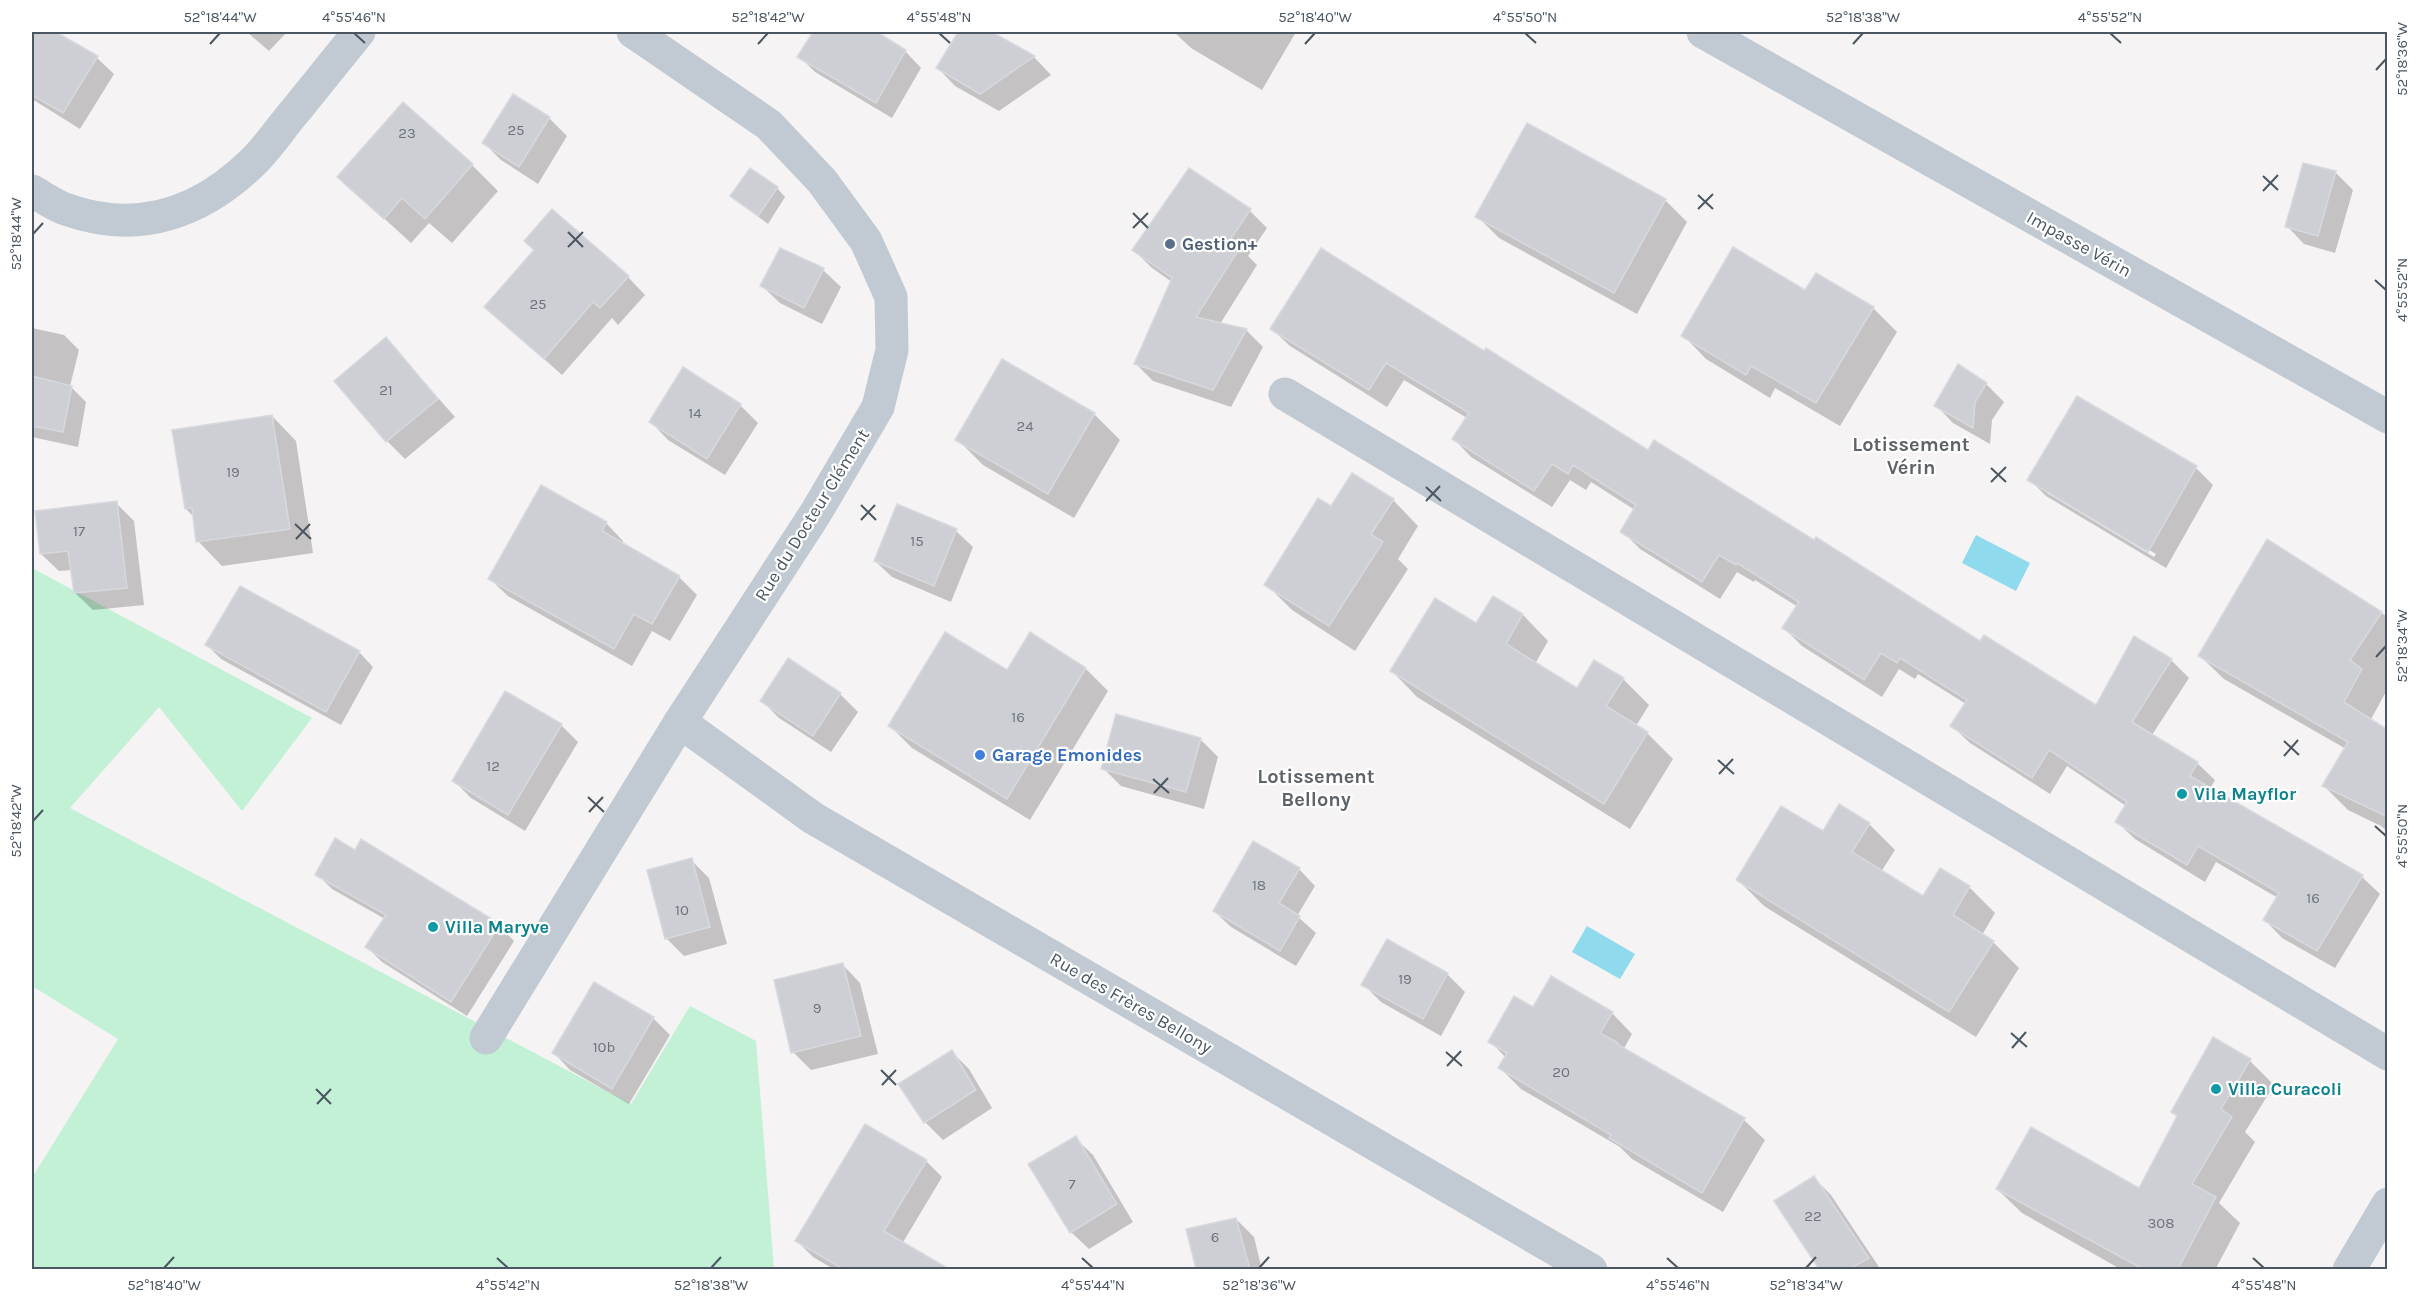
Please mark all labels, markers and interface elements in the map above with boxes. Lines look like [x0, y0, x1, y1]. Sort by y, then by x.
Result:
text: 52°18'44"W [183, 8, 257, 26]
text: 4°55'46"N [322, 8, 386, 26]
text: 52°18'42"W [731, 8, 805, 26]
text: 4°55'48"N [907, 8, 971, 26]
text: 52°18'40"W [1278, 8, 1352, 26]
text: 4°55'50"N [1493, 8, 1557, 26]
text: 52°18'38"W [1826, 8, 1901, 26]
text: 4°55'52"N [2078, 8, 2142, 26]
text: 52°18'36"W [2393, 21, 2411, 96]
house number: 25 [507, 121, 525, 139]
house number: 23 [398, 124, 416, 142]
text: 52°18'44"W [7, 197, 25, 271]
street label: Impasse Vérin [2023, 206, 2135, 282]
place label: Gestion+ [1182, 233, 1258, 255]
marker: Gestion+ [1163, 237, 1177, 251]
text: 4°55'52"N [2393, 258, 2411, 322]
house number: 25 [529, 295, 547, 313]
house number: 21 [379, 381, 393, 399]
house number: 14 [688, 404, 702, 422]
house number: 24 [1016, 417, 1034, 435]
street label: Rue du Docteur Clément [750, 425, 874, 605]
district label: Lotissement Vérin [1852, 433, 1970, 479]
house number: 19 [226, 463, 240, 481]
house number: 17 [73, 522, 85, 540]
house number: 15 [910, 532, 924, 550]
text: 52°18'34"W [2393, 609, 2411, 683]
house number: 16 [1011, 708, 1025, 726]
place label: Garage Emonides [992, 744, 1142, 766]
marker: Garage Emonides [973, 748, 987, 762]
house number: 12 [486, 757, 500, 775]
district label: Lotissement Bellony [1257, 765, 1375, 811]
place label: Vila Mayflor [2194, 783, 2296, 805]
text: 52°18'42"W [7, 784, 25, 858]
marker: Vila Mayflor [2175, 787, 2189, 801]
text: 4°55'50"N [2393, 804, 2411, 868]
house number: 18 [1252, 876, 1266, 894]
house number: 16 [2306, 889, 2320, 907]
house number: 10 [675, 901, 689, 919]
place label: Villa Maryve [445, 916, 549, 938]
marker: Villa Maryve [426, 920, 440, 934]
street label: Rue des Frères Bellony [1046, 948, 1216, 1059]
house number: 19 [1398, 970, 1412, 988]
house number: 9 [813, 999, 821, 1017]
house number: 10b [593, 1038, 615, 1056]
house number: 20 [1552, 1063, 1570, 1081]
place label: Villa Curacoli [2228, 1078, 2342, 1100]
marker: Villa Curacoli [2209, 1082, 2223, 1096]
house number: 7 [1068, 1175, 1076, 1193]
house number: 22 [1804, 1207, 1822, 1225]
house number: 308 [2148, 1214, 2174, 1232]
house number: 6 [1211, 1228, 1219, 1246]
text: 52°18'40"W [127, 1276, 201, 1294]
text: 4°55'42"N [476, 1276, 540, 1294]
text: 52°18'38"W [674, 1276, 749, 1294]
text: 4°55'44"N [1061, 1276, 1125, 1294]
text: 52°18'36"W [1222, 1276, 1297, 1294]
text: 4°55'46"N [1646, 1276, 1710, 1294]
text: 52°18'34"W [1769, 1276, 1843, 1294]
text: 4°55'48"N [2232, 1276, 2296, 1294]

